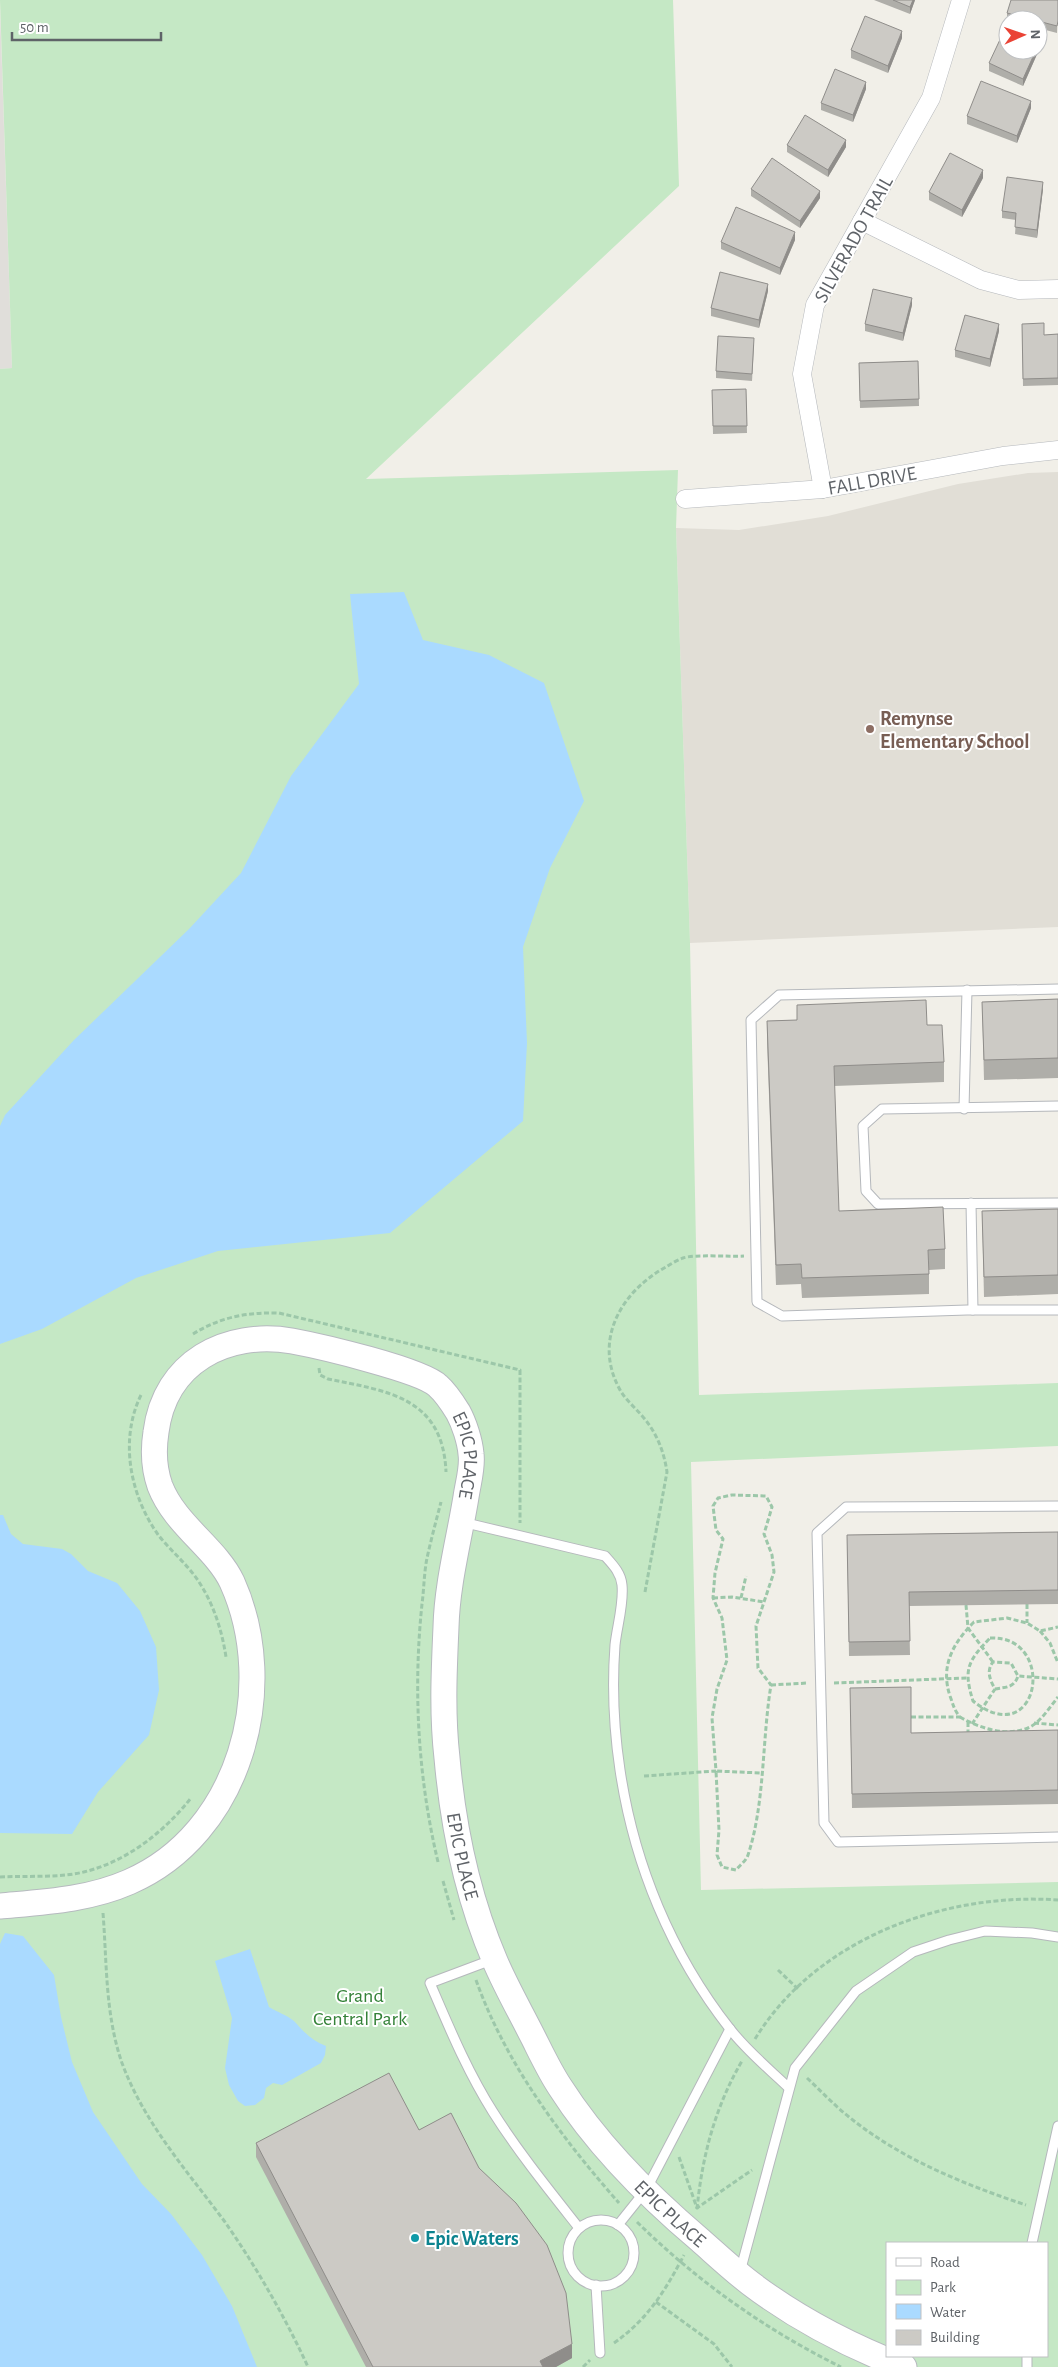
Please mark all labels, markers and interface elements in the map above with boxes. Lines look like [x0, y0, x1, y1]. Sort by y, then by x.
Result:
scale bar [12, 10, 161, 42]
north arrow [998, 10, 1048, 60]
text: 50 m [20, 20, 49, 35]
text: N [1028, 29, 1042, 40]
street label: SILVERADO TRAIL [811, 172, 897, 306]
street label: FALL DRIVE [826, 463, 918, 499]
place label: Remynse Elementary School [880, 709, 1029, 752]
marker: Remynse Elementary School [864, 723, 876, 735]
street label: EPIC PLACE [448, 1408, 481, 1501]
street label: EPIC PLACE [443, 1811, 482, 1903]
park label: Grand Central Park [313, 1986, 407, 2029]
street label: EPIC PLACE [630, 2177, 710, 2252]
place label: Epic Waters [425, 2229, 519, 2249]
marker: Epic Waters [409, 2232, 421, 2244]
legend [886, 2242, 1048, 2357]
text: Road [930, 2255, 960, 2270]
text: Park [930, 2280, 956, 2295]
text: Water [930, 2305, 966, 2320]
text: Building [930, 2330, 980, 2345]

